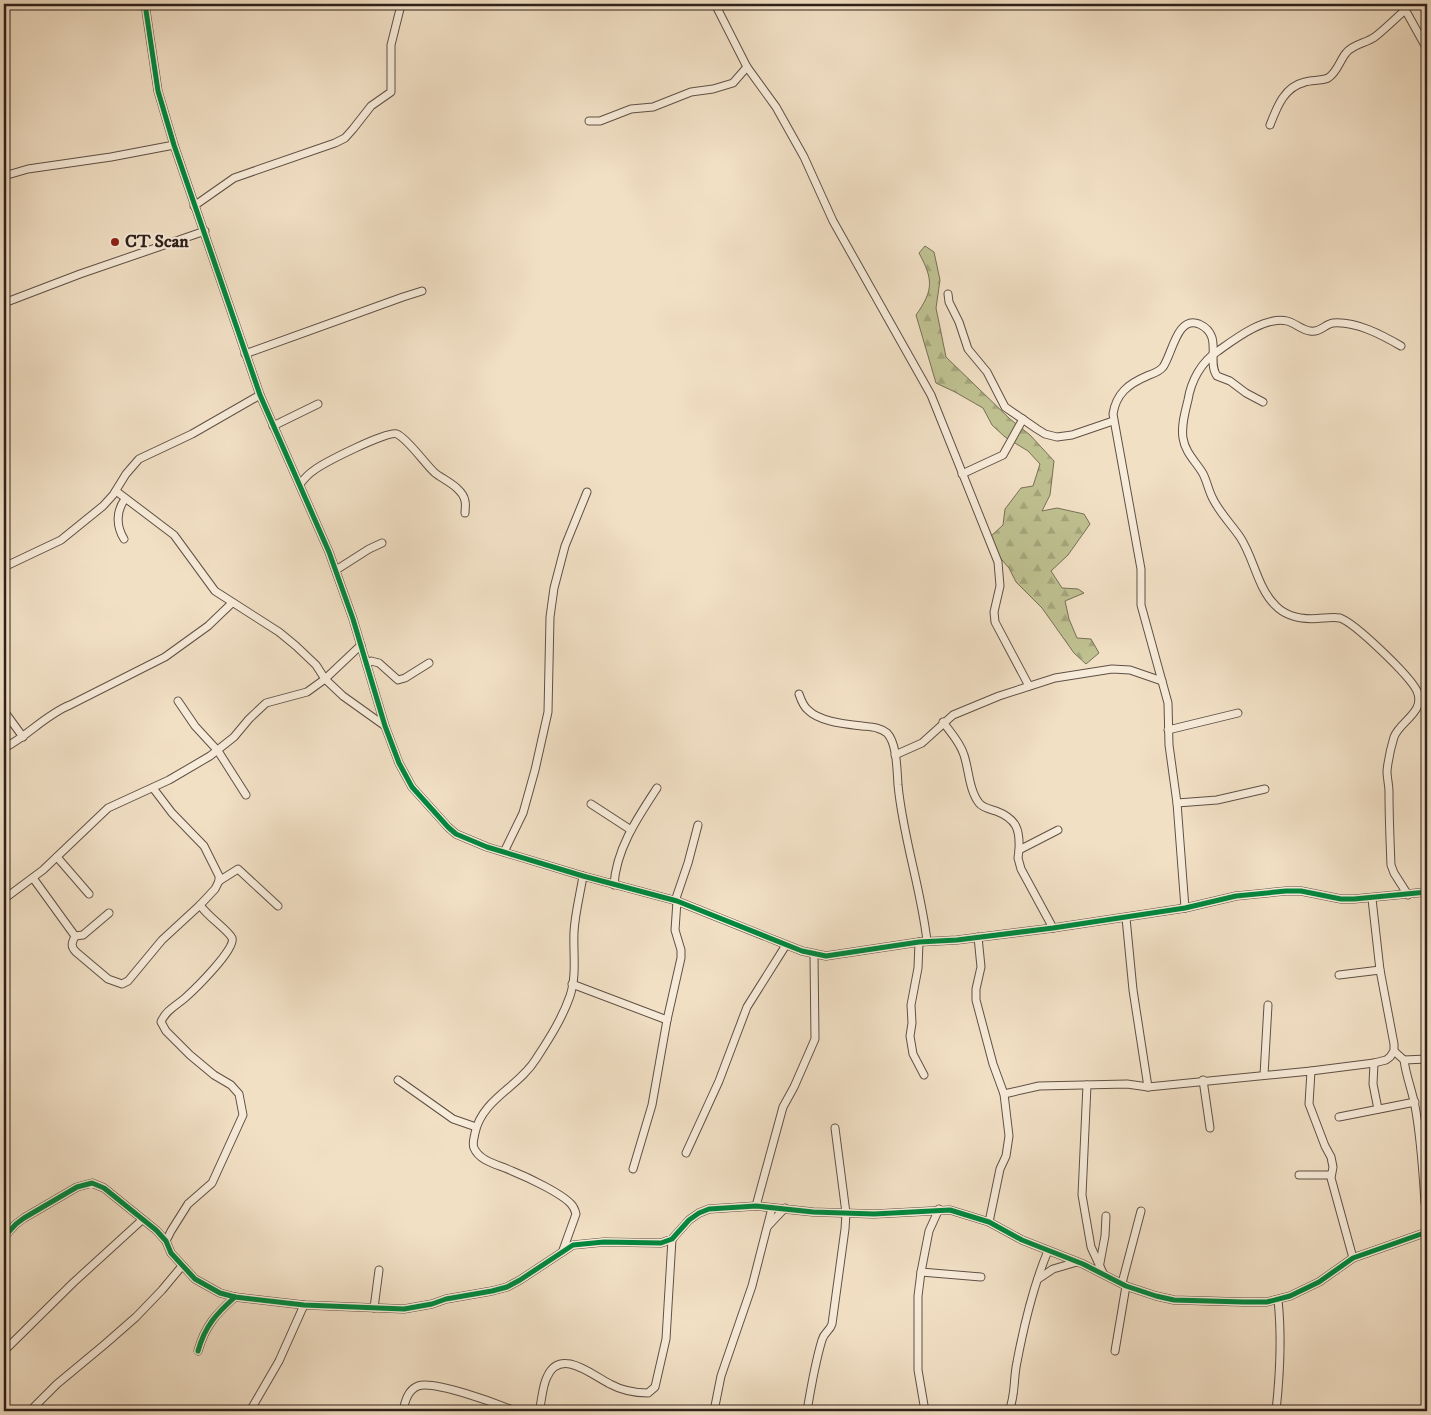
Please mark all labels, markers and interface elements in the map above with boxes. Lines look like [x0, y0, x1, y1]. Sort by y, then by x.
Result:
place label: CT Scan [125, 231, 189, 253]
marker: CT Scan [109, 236, 121, 248]

